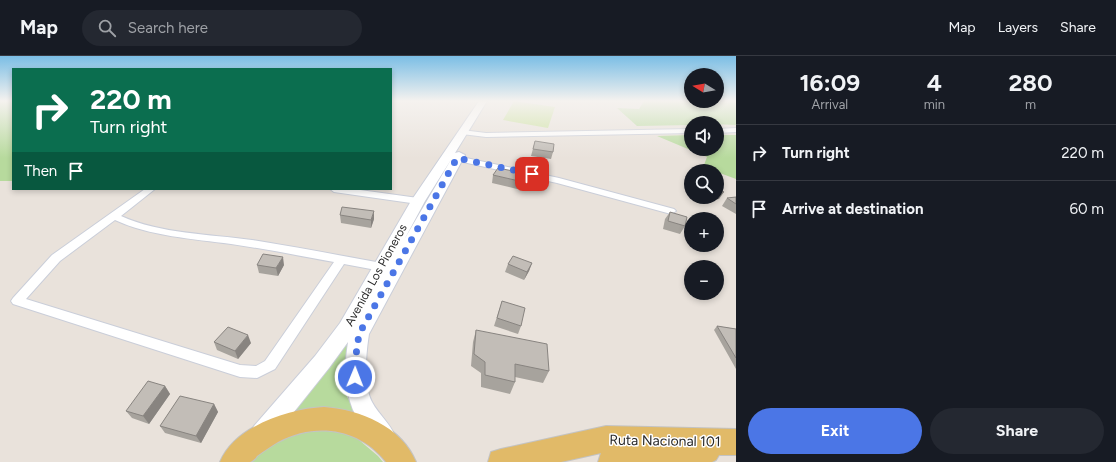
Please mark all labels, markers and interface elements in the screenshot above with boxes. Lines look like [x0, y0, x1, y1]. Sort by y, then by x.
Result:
search box [82, 10, 362, 46]
text: Map [20, 16, 58, 39]
icon: search [96, 17, 118, 39]
text: Search here [128, 19, 208, 37]
text: Map [948, 19, 976, 36]
text: Layers [998, 19, 1038, 36]
text: Share [1060, 19, 1096, 36]
north arrow [684, 68, 724, 108]
map controls [684, 68, 724, 300]
text: 16:09 [799, 68, 860, 97]
text: 4 [927, 68, 942, 97]
text: 280 [1008, 68, 1053, 97]
text: 220 m [90, 82, 172, 116]
icon: right [24, 84, 76, 136]
text: Arrival [811, 97, 848, 112]
text: min [924, 97, 945, 112]
text: m [1025, 97, 1036, 112]
text: Turn right [90, 116, 167, 138]
button: sound [684, 116, 724, 156]
icon: right [748, 142, 770, 164]
text: Turn right [782, 144, 850, 162]
text: 220 m [1061, 144, 1104, 162]
pin [515, 157, 549, 191]
icon: arrive [65, 160, 87, 182]
text: Then [24, 162, 57, 180]
icon: arrive [521, 163, 543, 185]
button: search [684, 164, 724, 204]
icon: arrive [748, 198, 770, 220]
text: Arrive at destination [782, 200, 923, 218]
text: 60 m [1069, 200, 1104, 218]
button: + [684, 212, 724, 252]
street label: Avenida Los Pioneros [342, 221, 410, 328]
button: − [684, 260, 724, 300]
position arrow [334, 356, 376, 398]
button: Exit [748, 408, 922, 454]
button: Share [930, 408, 1104, 454]
street label: Ruta Nacional 101 [609, 432, 721, 450]

